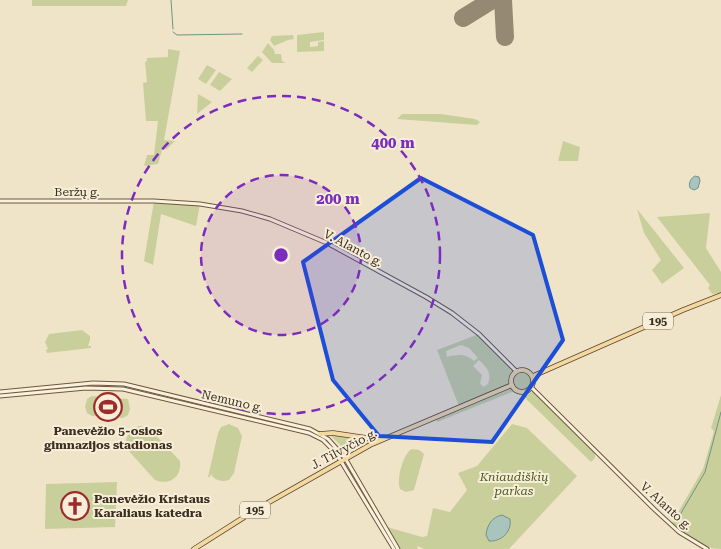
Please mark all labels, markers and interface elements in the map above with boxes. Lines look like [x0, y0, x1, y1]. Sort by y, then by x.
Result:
text: 400 m [371, 134, 415, 152]
street label: Beržų g. [54, 185, 100, 199]
text: 200 m [316, 190, 360, 208]
street label: V. Alanto g. [321, 227, 385, 269]
centre of rings [272, 246, 290, 264]
road number: 195 [643, 312, 673, 330]
street label: Nemuno g. [200, 387, 264, 415]
sports icon: Panevėžio 5-osios gimnazijos stadionas [93, 392, 123, 422]
place label: Panevėžio 5-osios gimnazijos stadionas [43, 424, 172, 452]
street label: J. Tilvyčio g. [309, 426, 379, 472]
park label: Kniaudiškių parkas [479, 470, 548, 498]
street label: V. Alanto g. [637, 479, 695, 533]
church icon: Panevėžio Kristaus Karaliaus katedra [60, 491, 90, 521]
place label: Panevėžio Kristaus Karaliaus katedra [94, 492, 210, 520]
road number: 195 [240, 502, 270, 518]

